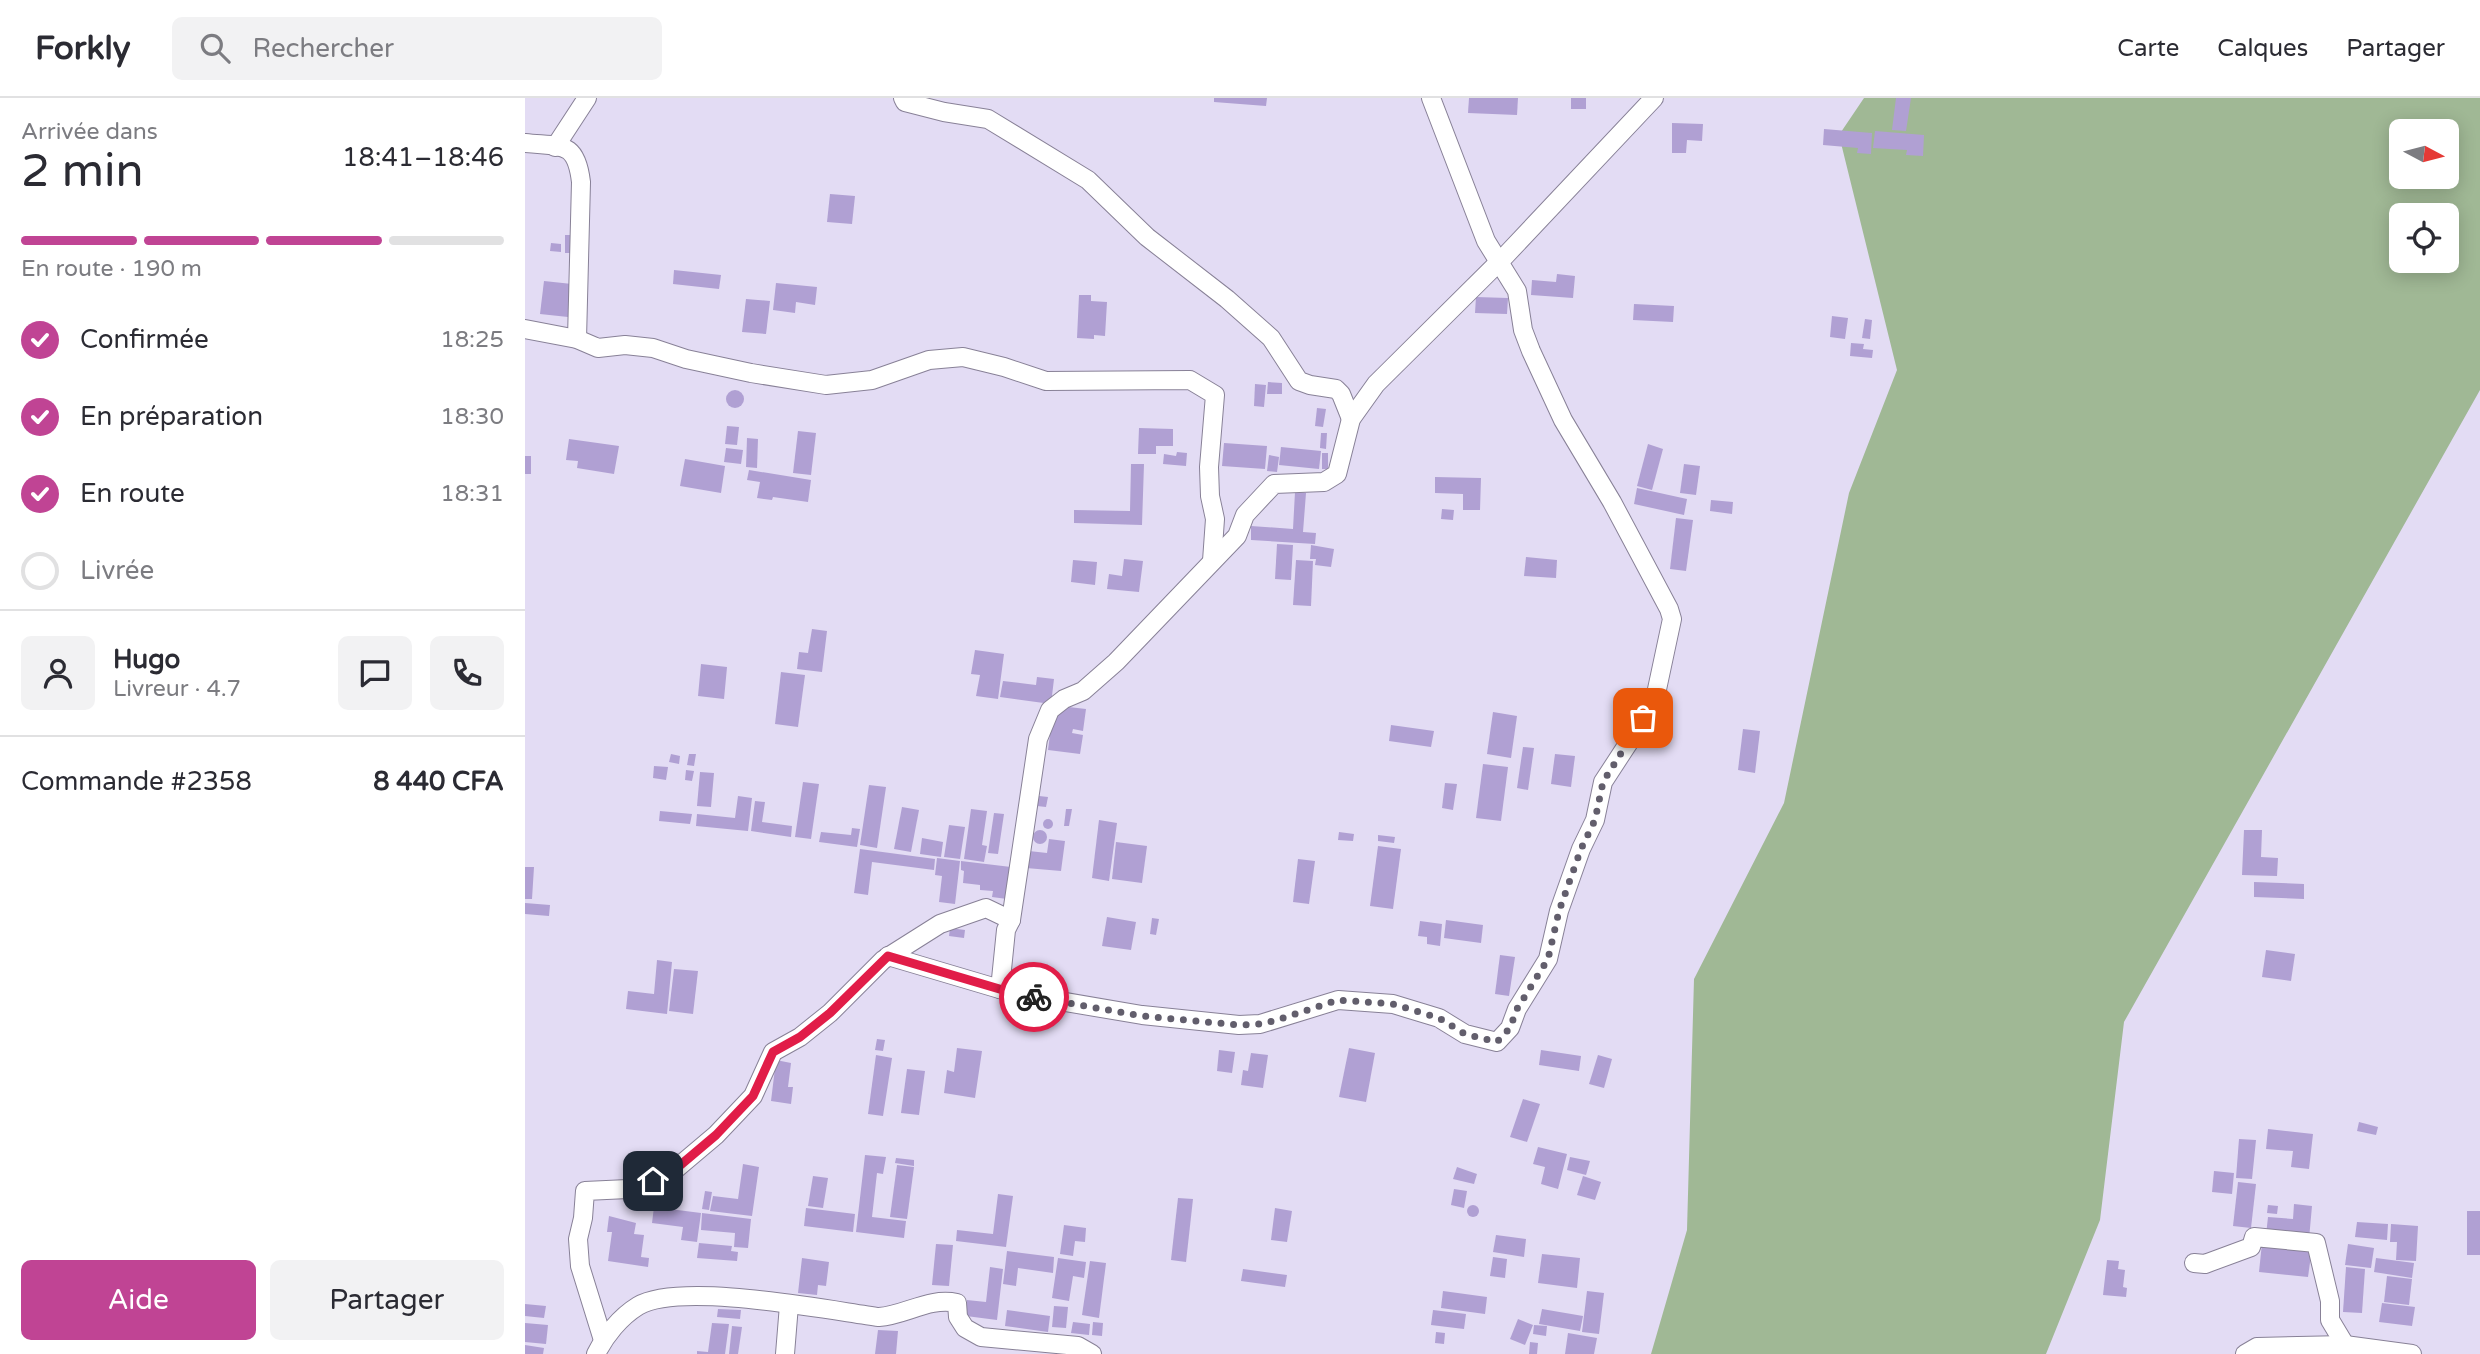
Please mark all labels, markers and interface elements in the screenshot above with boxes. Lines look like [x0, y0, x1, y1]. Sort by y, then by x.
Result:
search box [172, 17, 662, 80]
text: Forkly [35, 29, 130, 68]
icon: search [196, 29, 234, 67]
text: Rechercher [252, 33, 394, 64]
text: Carte [2117, 34, 2179, 63]
text: Calques [2217, 34, 2308, 63]
text: Partager [2346, 34, 2445, 63]
text: Arrivée dans [21, 118, 158, 146]
north arrow [2389, 119, 2459, 189]
map controls [2389, 119, 2459, 273]
text: 18:41–18:46 [342, 142, 504, 173]
text: 2 min [21, 144, 144, 199]
button: locate [2389, 203, 2459, 273]
text: En route · 190 m [21, 255, 202, 283]
icon: check [21, 321, 59, 359]
text: Confirmée [80, 324, 209, 355]
text: 18:25 [440, 326, 504, 354]
icon: check [21, 398, 59, 436]
text: En préparation [80, 401, 263, 432]
text: 18:30 [440, 403, 504, 431]
icon: check [21, 475, 59, 513]
text: En route [80, 478, 185, 509]
text: 18:31 [440, 480, 504, 508]
text: Livrée [80, 555, 154, 586]
button: person [21, 636, 95, 710]
button: chat [338, 636, 412, 710]
button: phone [430, 636, 504, 710]
text: Hugo [113, 644, 180, 675]
text: Livreur · 4.7 [113, 675, 241, 703]
pin [1613, 688, 1673, 748]
icon: bag [1624, 699, 1662, 737]
text: Commande #2358 [21, 766, 252, 797]
text: 8 440 CFA [373, 766, 504, 797]
courier [999, 962, 1069, 1032]
icon: bike [1015, 978, 1053, 1016]
pin [623, 1151, 683, 1211]
icon: home [634, 1162, 672, 1200]
button: Aide [21, 1260, 256, 1340]
button: Partager [270, 1260, 504, 1340]

